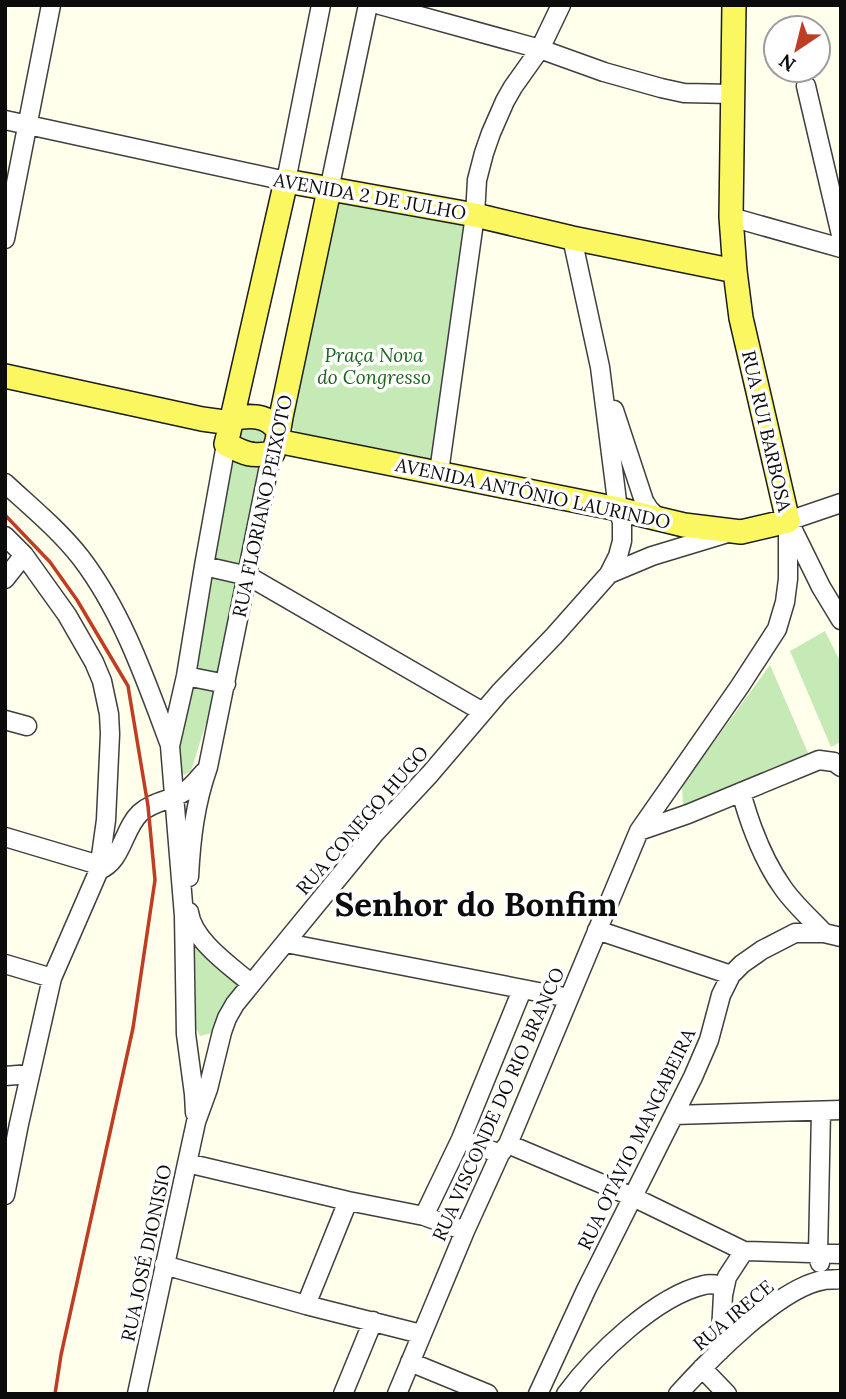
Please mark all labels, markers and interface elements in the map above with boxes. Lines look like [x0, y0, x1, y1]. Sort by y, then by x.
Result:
north arrow [762, 14, 832, 84]
text: N [774, 49, 800, 77]
street label: AVENIDA 2 DE JULHO [271, 167, 468, 225]
park label: Praça Nova do Congresso [317, 343, 431, 389]
street label: RUA RUI BARBOSA [737, 348, 797, 515]
street label: RUA FLORIANO PEIXOTO [227, 393, 297, 619]
street label: AVENIDA ANTÔNIO LAURINDO [392, 452, 673, 534]
street label: RUA CONEGO HUGO [291, 741, 433, 899]
district label: Senhor do Bonfim [334, 883, 618, 925]
street label: RUA VISCONDE DO RIO BRANCO [427, 963, 569, 1245]
street label: RUA OTÁVIO MANGABEIRA [572, 1023, 701, 1254]
street label: RUA JOSÉ DIONISIO [116, 1162, 176, 1344]
street label: RUA IRECE [688, 1274, 778, 1356]

